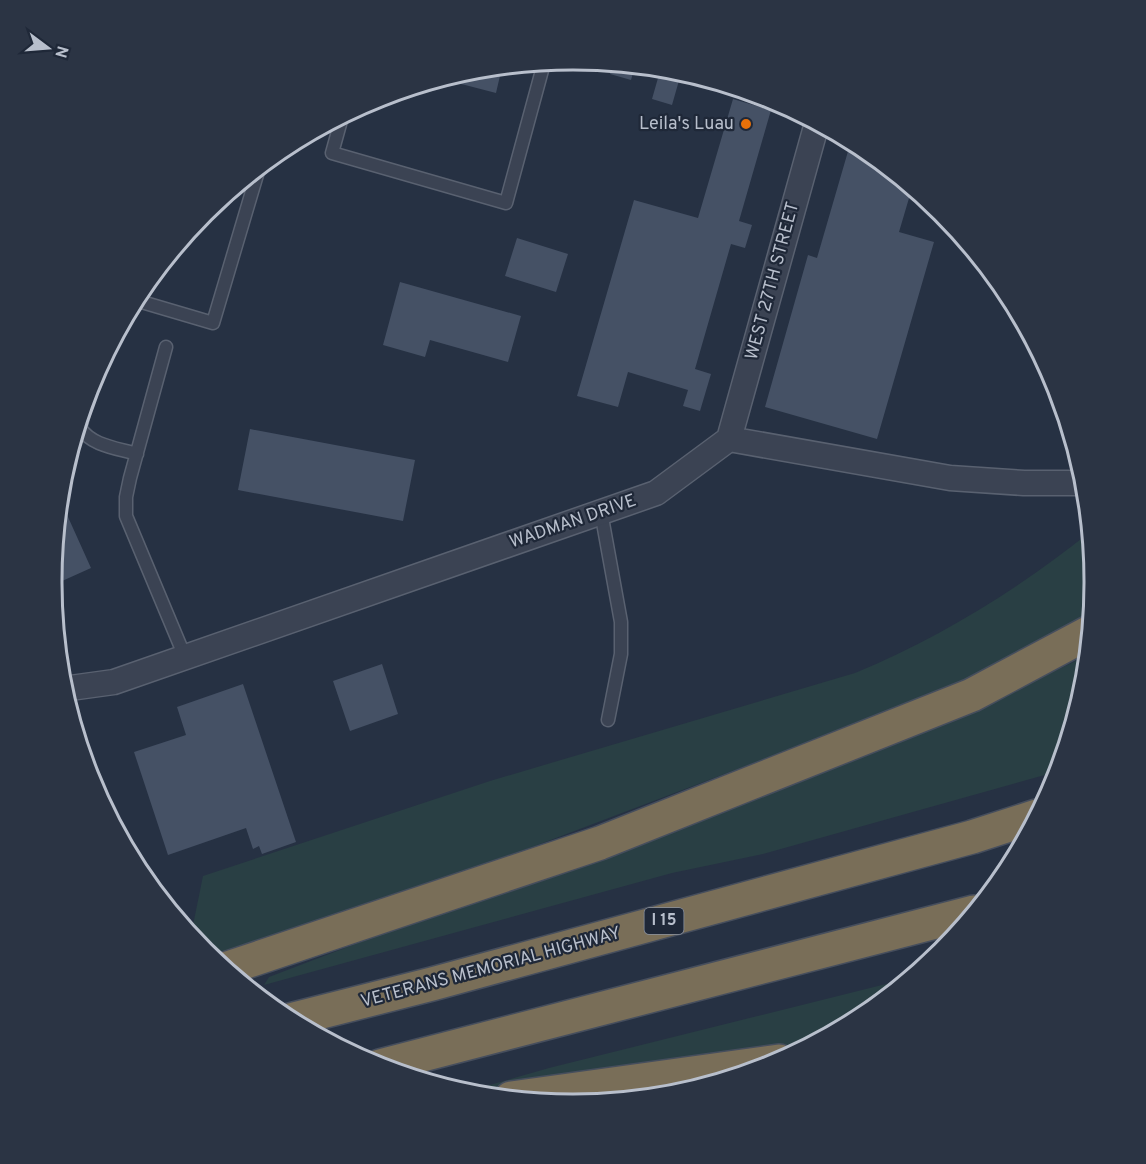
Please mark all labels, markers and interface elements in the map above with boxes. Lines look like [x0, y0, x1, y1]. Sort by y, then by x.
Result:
north arrow [18, 18, 78, 78]
text: N [49, 43, 72, 60]
place label: Leila's Luau [639, 113, 734, 136]
marker: Leila's Luau [739, 117, 753, 131]
street label: WEST 27TH STREET [741, 199, 805, 363]
street label: WADMAN DRIVE [507, 490, 639, 554]
road number: I 15 [644, 908, 684, 934]
street label: VETERANS MEMORIAL HIGHWAY [358, 922, 624, 1014]

